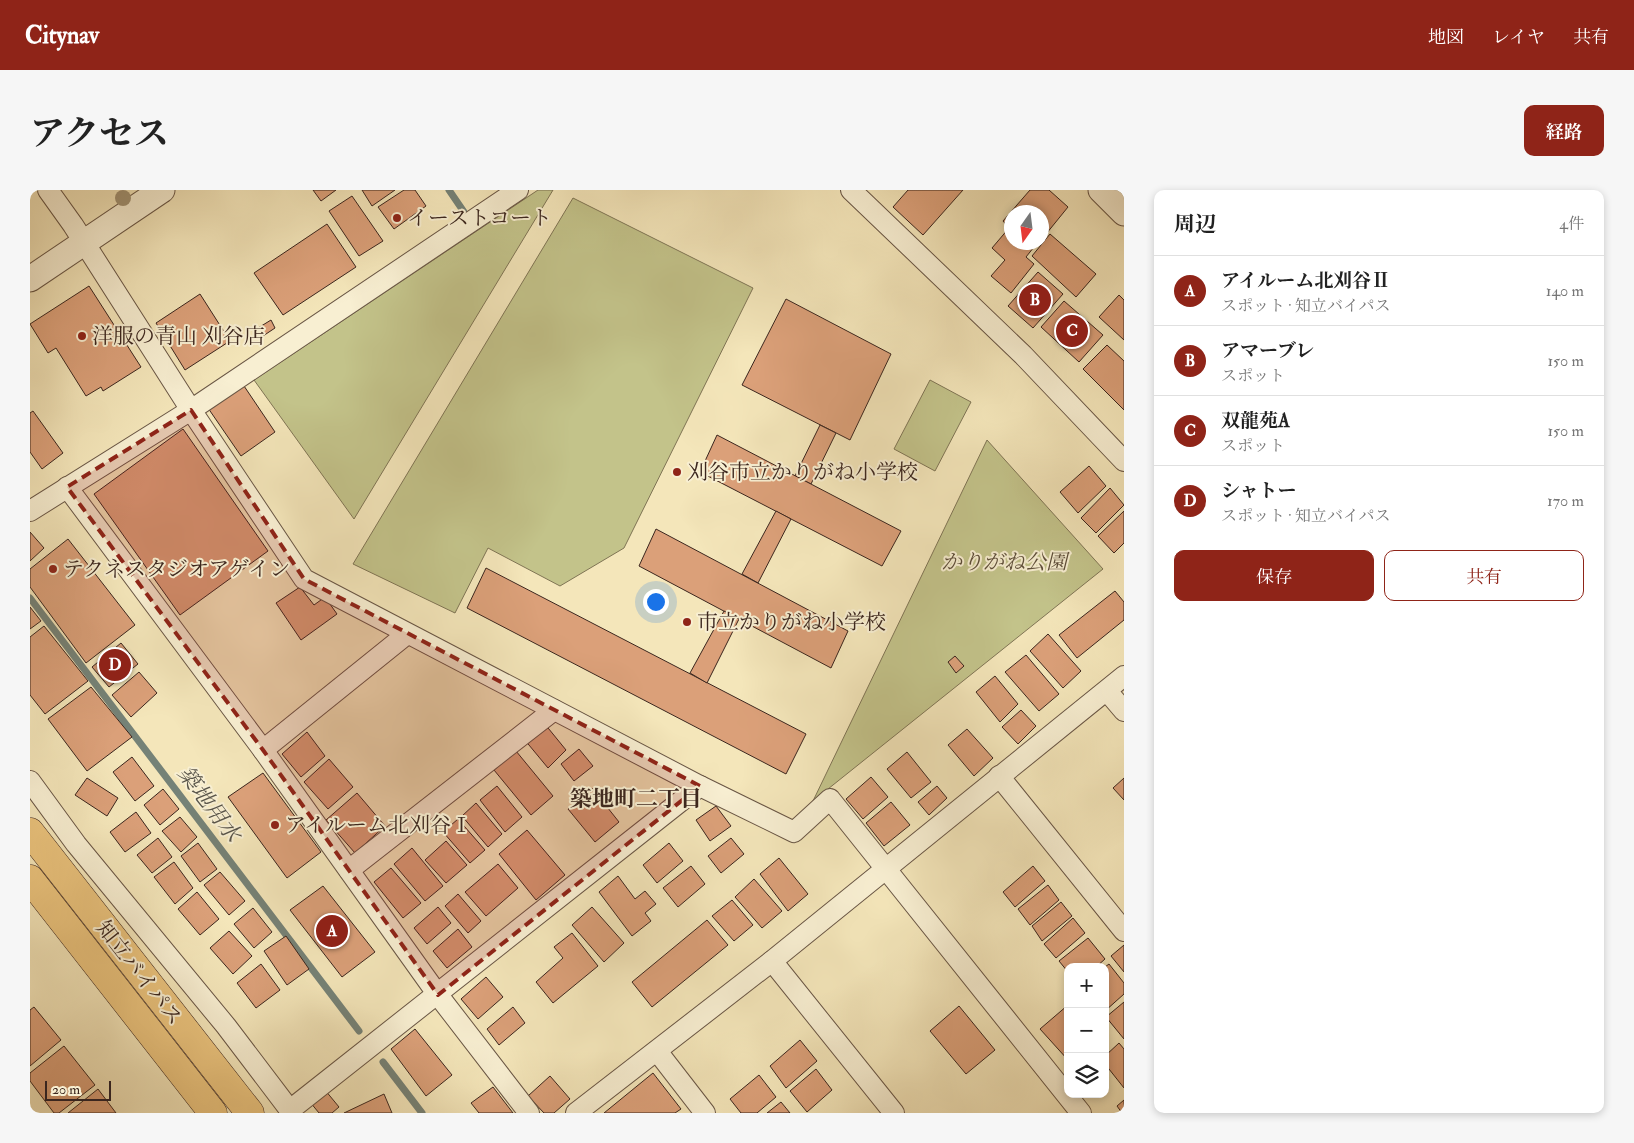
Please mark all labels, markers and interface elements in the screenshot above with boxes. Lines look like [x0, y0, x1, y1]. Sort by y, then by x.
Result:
text: Citynav [25, 20, 99, 51]
text: 地図 [1428, 26, 1464, 49]
text: レイヤ [1492, 26, 1545, 49]
text: 共有 [1573, 26, 1609, 49]
button: 経路 [1524, 105, 1604, 156]
text: アクセス [30, 112, 169, 156]
place label: イーストコート [407, 205, 552, 232]
north arrow [1004, 205, 1049, 250]
text: 周辺 [1174, 211, 1216, 238]
marker: イーストコート [391, 212, 403, 224]
text: 4件 [1559, 214, 1584, 234]
text: アイルーム北刈谷Ⅱ [1221, 269, 1390, 293]
pin: B [1019, 281, 1051, 319]
text: A [1185, 281, 1195, 301]
text: 140 m [1546, 281, 1584, 301]
text: スポット · 知立バイパス [1221, 296, 1391, 316]
pin: C [1056, 312, 1088, 350]
place label: 洋服の青山 刈谷店 [92, 323, 264, 350]
marker: 洋服の青山 刈谷店 [76, 330, 88, 342]
text: アマーブレ [1221, 339, 1314, 363]
text: B [1185, 351, 1195, 371]
text: 150 m [1547, 351, 1584, 371]
text: スポット [1221, 366, 1285, 386]
text: 双龍苑A [1221, 409, 1290, 433]
text: C [1184, 421, 1196, 441]
text: 150 m [1547, 421, 1584, 441]
text: スポット [1221, 436, 1285, 456]
place label: 刈谷市立かりがね小学校 [687, 459, 918, 486]
marker: 刈谷市立かりがね小学校 [671, 466, 683, 478]
text: シャトー [1221, 479, 1297, 503]
text: D [1183, 491, 1197, 511]
text: 170 m [1547, 491, 1584, 511]
text: スポット · 知立バイパス [1221, 506, 1391, 526]
park label: かりがね公園 [941, 549, 1070, 576]
button: 保存 [1174, 550, 1374, 601]
button: 共有 [1384, 550, 1584, 601]
place label: テクネスタジオアゲイン [63, 556, 290, 583]
marker: テクネスタジオアゲイン [47, 563, 59, 575]
your location [643, 589, 669, 615]
place label: 市立かりがね小学校 [697, 609, 886, 636]
marker: 市立かりがね小学校 [681, 616, 693, 628]
pin: D [99, 646, 131, 684]
water label: 築地用水 [171, 760, 248, 849]
district label: 築地町二丁目 [570, 785, 702, 813]
place label: アイルーム北刈谷Ⅰ [285, 812, 472, 839]
marker: アイルーム北刈谷Ⅰ [269, 819, 281, 831]
pin: A [316, 912, 348, 950]
street label: 知立バイパス [90, 915, 188, 1031]
map controls [1064, 963, 1109, 1098]
button: + [1064, 963, 1109, 1008]
button: − [1064, 1008, 1109, 1053]
button: layers [1064, 1053, 1109, 1098]
scale bar [45, 1078, 111, 1101]
text: 20 m [52, 1081, 80, 1098]

